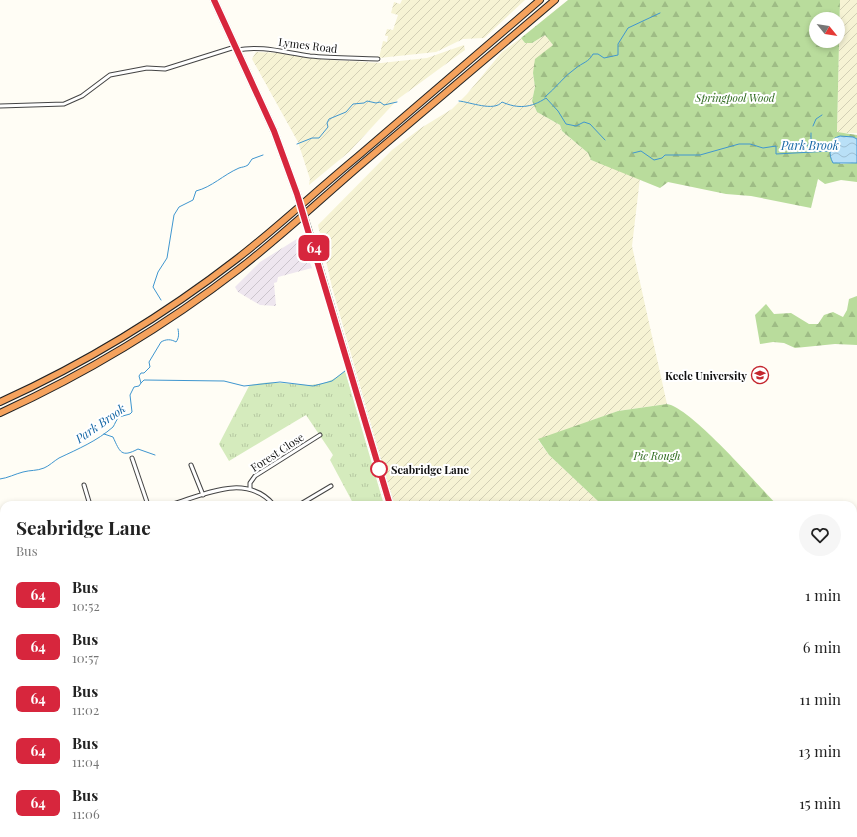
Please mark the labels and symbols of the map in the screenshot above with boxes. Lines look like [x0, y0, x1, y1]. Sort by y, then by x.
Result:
north arrow [809, 12, 845, 48]
street label: Lymes Road [278, 34, 339, 56]
park label: Springpool Wood [694, 90, 776, 105]
water label: Park Brook [780, 137, 839, 153]
line badge: 64 [296, 235, 332, 261]
school or university icon: Keele University [750, 365, 770, 385]
place label: Keele University [665, 368, 747, 383]
water label: Park Brook [71, 400, 128, 447]
street label: Forest Close [247, 429, 307, 475]
park label: Pie Rough [632, 448, 681, 463]
marker: Seabridge Lane [370, 460, 388, 478]
place label: Seabridge Lane [391, 462, 469, 477]

